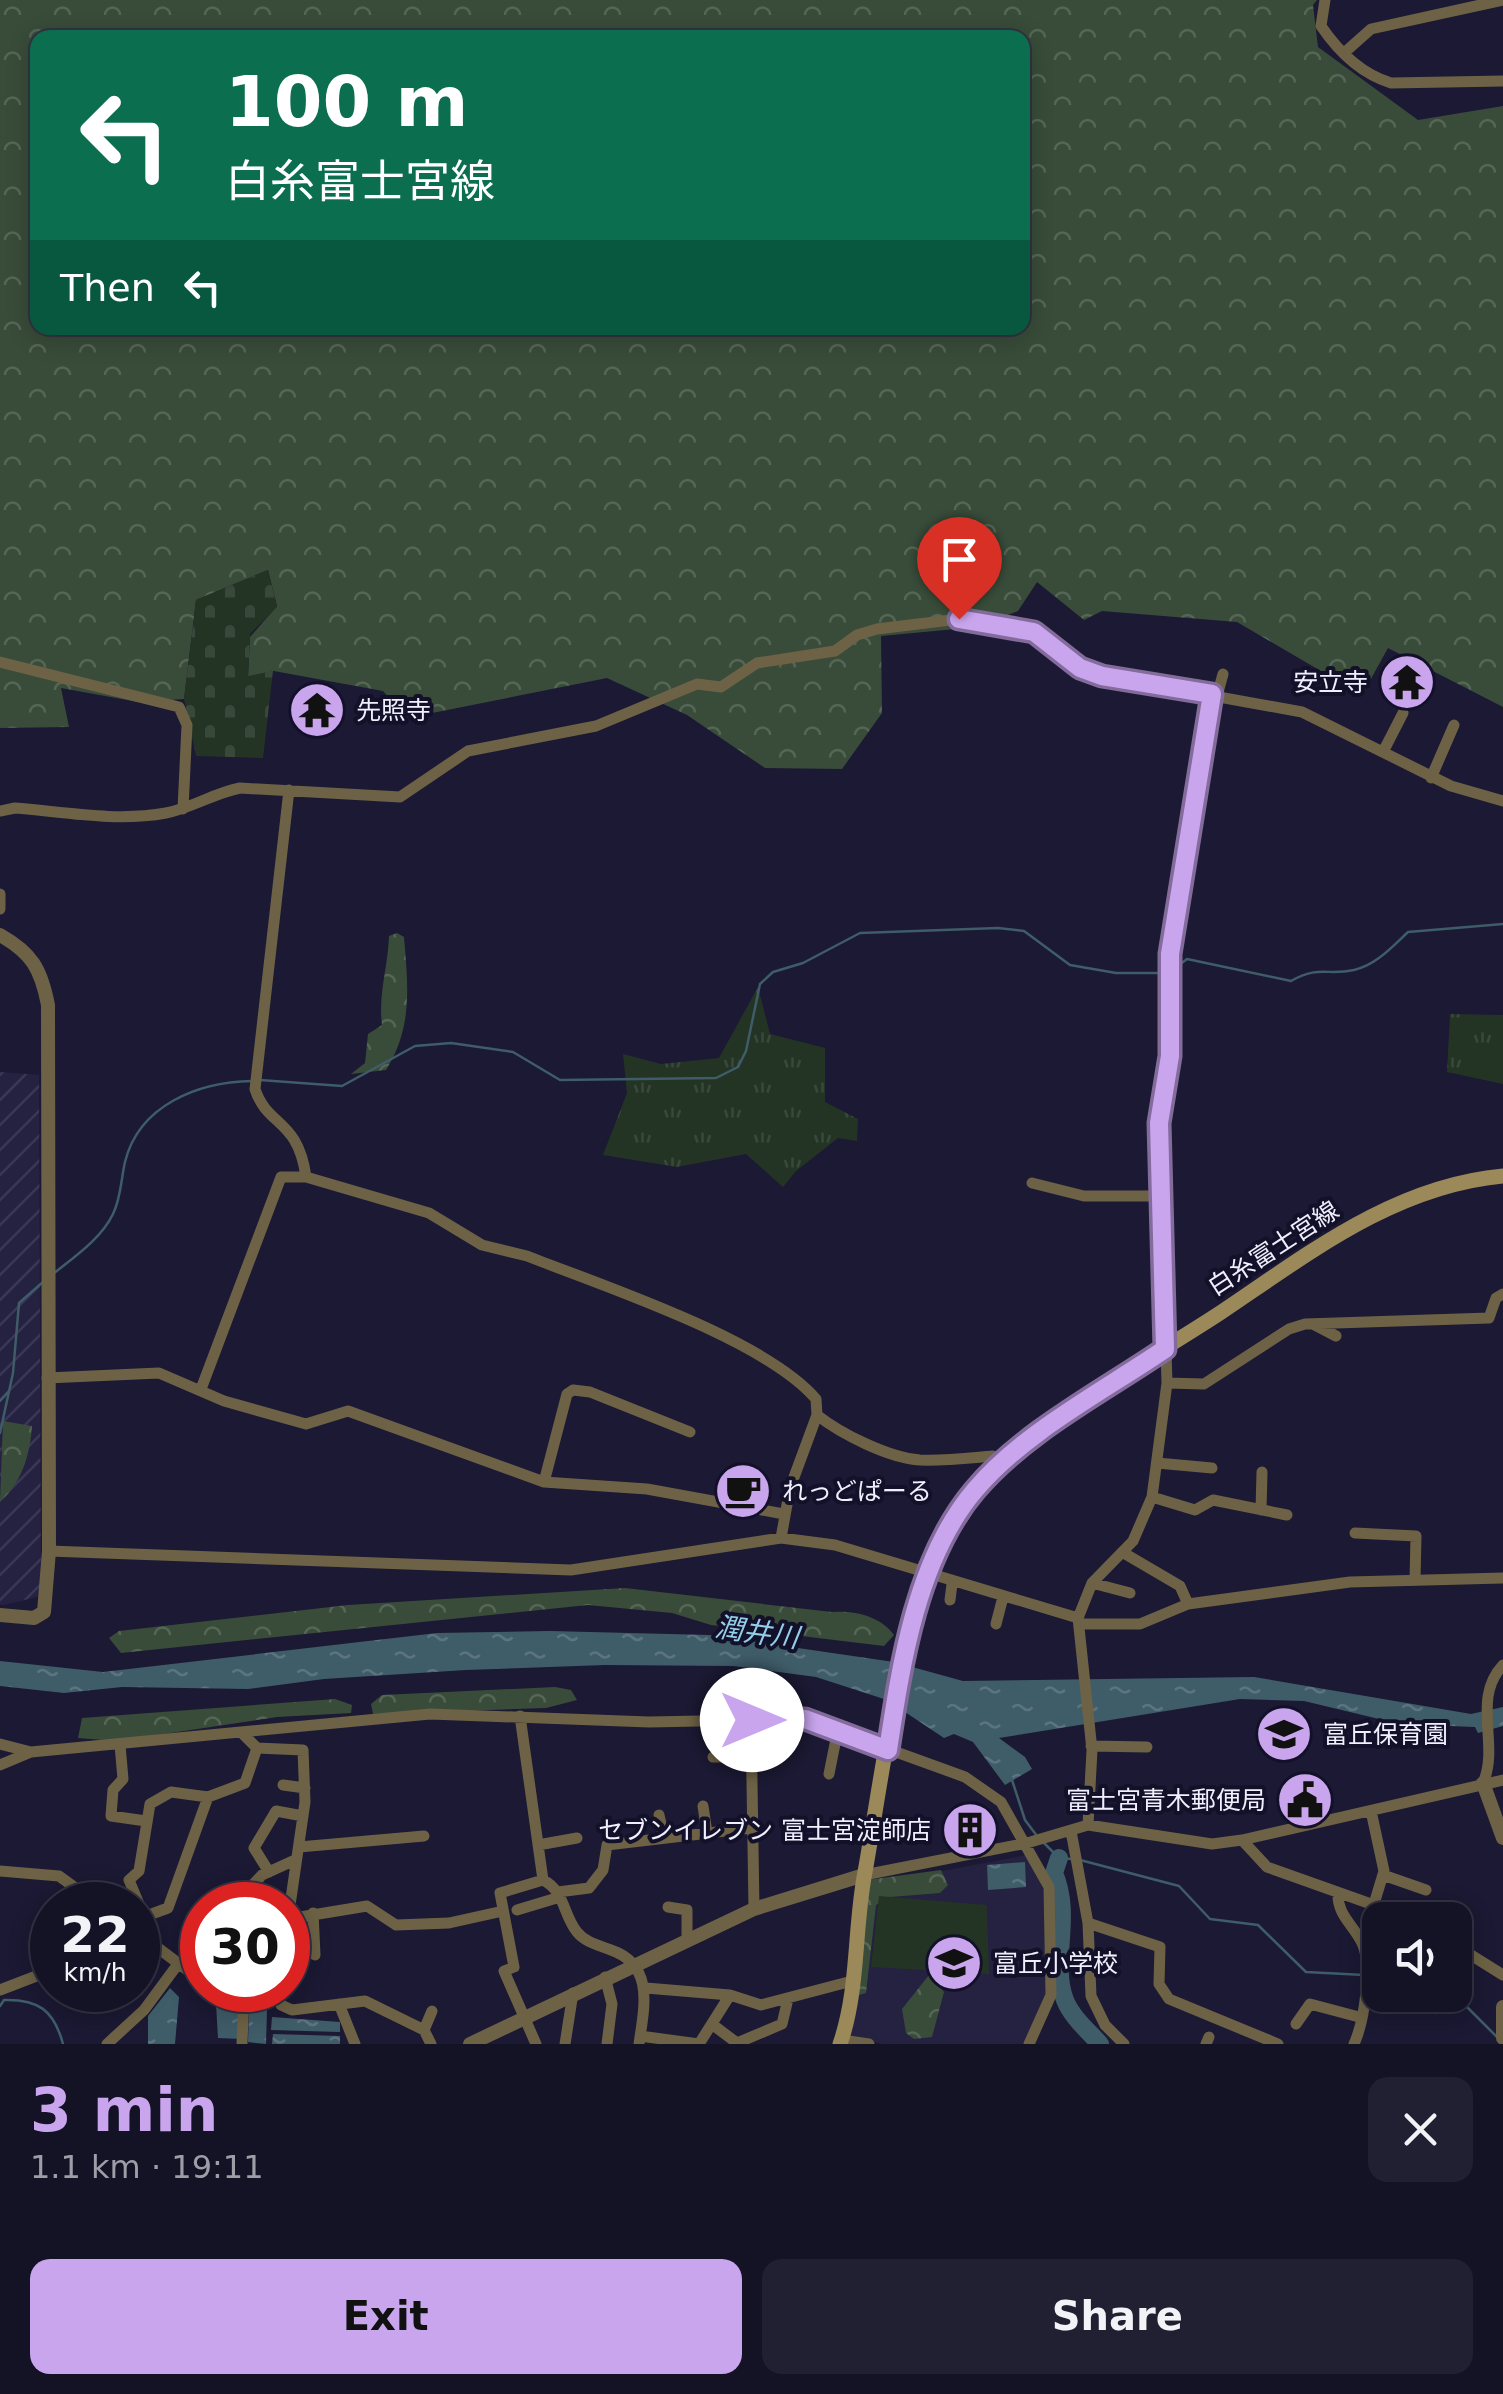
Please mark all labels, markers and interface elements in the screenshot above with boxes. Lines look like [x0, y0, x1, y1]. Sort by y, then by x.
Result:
text: 100 m [225, 61, 468, 143]
icon: left [60, 70, 190, 200]
text: 白糸富士宮線 [225, 155, 495, 208]
icon: left [175, 260, 230, 315]
text: Then [60, 266, 155, 310]
pin [917, 517, 1002, 620]
icon: arrive [932, 532, 987, 587]
temple icon: 安立寺 [1377, 652, 1437, 712]
place label: 安立寺 [1293, 668, 1368, 697]
temple icon: 先照寺 [287, 680, 347, 740]
place label: 先照寺 [356, 696, 431, 725]
street label: 白糸富士宮線 [1202, 1195, 1344, 1301]
cafe icon: れっどぱーる [713, 1461, 773, 1521]
place label: れっどぱーる [782, 1477, 932, 1506]
water label: 潤井川 [713, 1610, 804, 1655]
position arrow [700, 1668, 804, 1772]
school or university icon: 富丘保育園 [1254, 1704, 1314, 1764]
place label: 富丘保育園 [1323, 1720, 1448, 1749]
public building icon: 富士宮青木郵便局 [1275, 1770, 1335, 1830]
place label: 富士宮青木郵便局 [1066, 1786, 1266, 1815]
building icon: セブンイレブン 富士宮淀師店 [940, 1800, 1000, 1860]
place label: セブンイレブン 富士宮淀師店 [598, 1816, 931, 1845]
speed limit sign: 30 [180, 1882, 310, 2012]
map controls [1362, 1902, 1472, 2012]
button: sound [1362, 1902, 1472, 2012]
text: 22 [60, 1906, 130, 1964]
school or university icon: 富丘小学校 [924, 1933, 984, 1993]
place label: 富丘小学校 [993, 1949, 1118, 1978]
text: km/h [63, 1958, 127, 1987]
text: 3 min [30, 2075, 218, 2145]
button: close [1368, 2077, 1473, 2182]
text: 1.1 km · 19:11 [30, 2148, 264, 2186]
button: Exit [30, 2259, 742, 2374]
button: Share [762, 2259, 1473, 2374]

